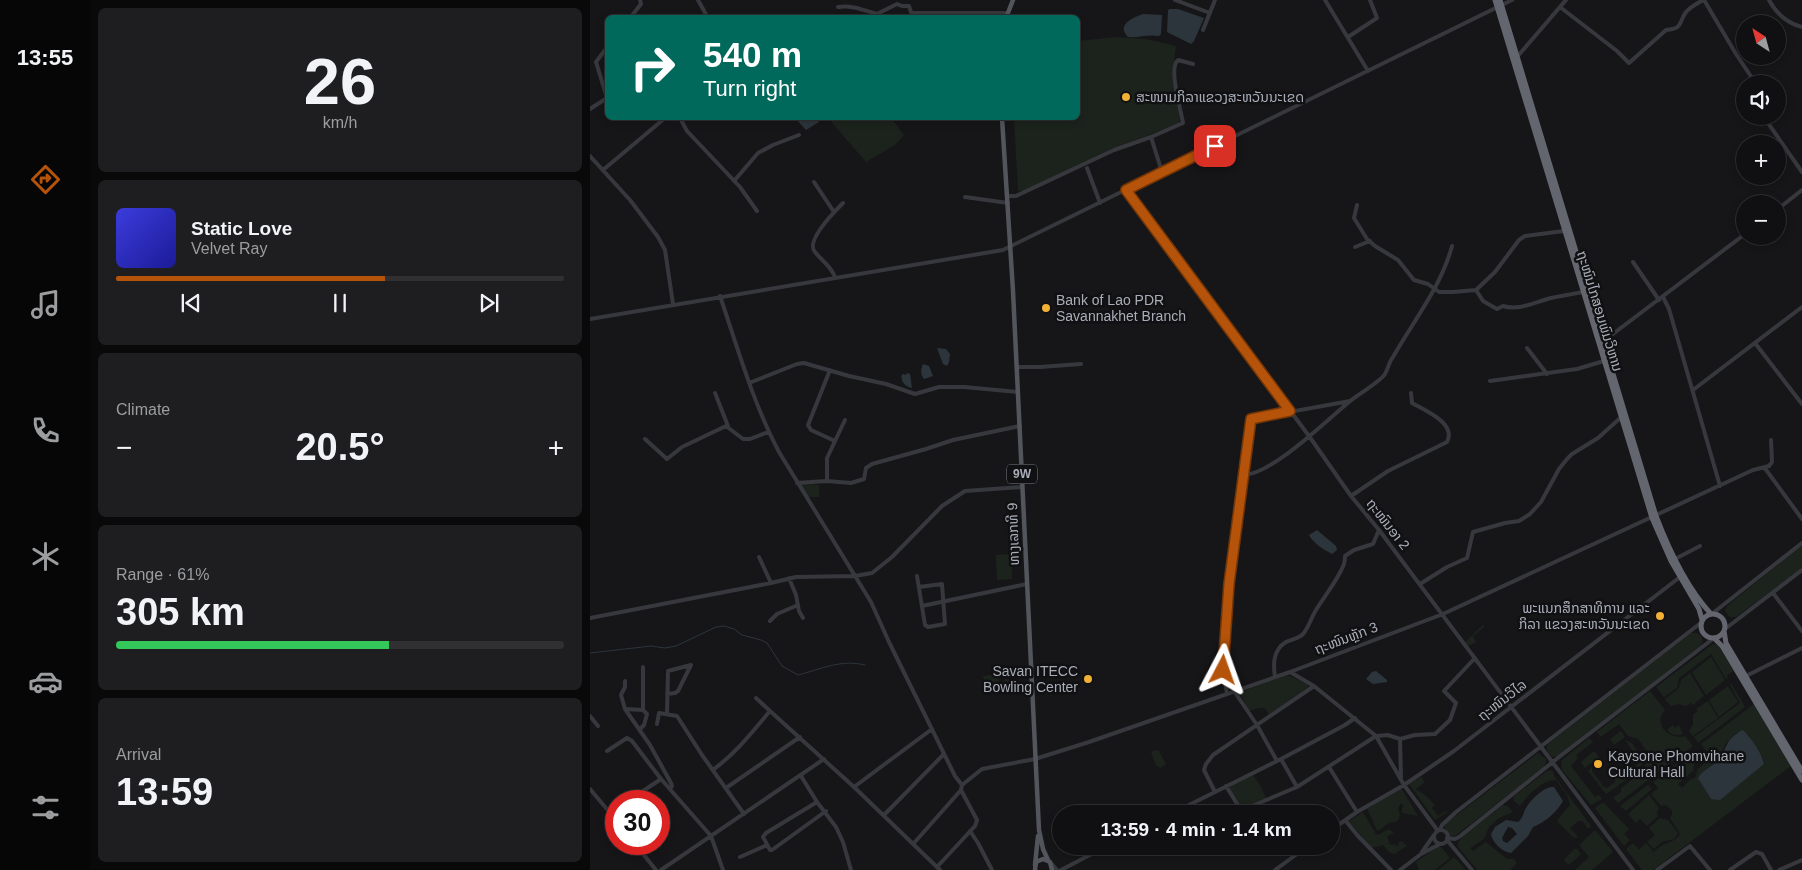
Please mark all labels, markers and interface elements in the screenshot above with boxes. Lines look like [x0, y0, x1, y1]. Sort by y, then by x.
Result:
north arrow [1736, 15, 1786, 65]
map controls [1736, 15, 1786, 245]
icon: right [620, 35, 685, 100]
text: 540 m [703, 35, 802, 74]
text: 13:55 [17, 45, 73, 70]
text: 26 [304, 45, 376, 118]
button: sound [1736, 75, 1786, 125]
text: Turn right [703, 76, 796, 101]
place label: ສະໜາມກິລາແຂວງສະຫວັນນະເຂດ [1136, 89, 1304, 105]
marker: ສະໜາມກິລາແຂວງສະຫວັນນະເຂດ [1120, 91, 1132, 103]
text: km/h [323, 114, 357, 131]
pin [1194, 125, 1236, 167]
icon: arrive [1201, 132, 1229, 160]
button: + [1736, 135, 1786, 185]
icon: directions [28, 162, 63, 197]
button: − [1736, 195, 1786, 245]
text: Static Love [191, 218, 292, 239]
text: Velvet Ray [191, 240, 267, 257]
street label: ຖະໜົນໄກສອນພົມວິຫານ [1574, 249, 1626, 373]
icon: music [28, 287, 63, 322]
icon: previous [177, 289, 205, 317]
icon: pause [326, 289, 354, 317]
icon: next [475, 289, 503, 317]
place label: Bank of Lao PDR Savannakhet Branch [1056, 292, 1186, 324]
marker: Bank of Lao PDR Savannakhet Branch [1040, 302, 1052, 314]
text: Climate [116, 401, 170, 418]
icon: phone [28, 413, 63, 448]
text: 20.5° [295, 426, 385, 468]
text: − [116, 432, 132, 463]
text: + [548, 432, 564, 463]
road number: 9W [1007, 464, 1037, 484]
street label: ຖະໜົນອາ 2 [1363, 495, 1413, 553]
street label: ທາງເລກທີ 9 [1004, 502, 1022, 566]
icon: climate [28, 539, 63, 574]
text: Range · 61% [116, 566, 209, 583]
text: 305 km [116, 591, 245, 633]
place label: ພະແນກສຶກສາທິການ ແລະ ກິລາ ແຂວງສະຫວັນນະເຂດ [1519, 600, 1650, 632]
marker: ພະແນກສຶກສາທິການ ແລະ ກິລາ ແຂວງສະຫວັນນະເຂດ [1654, 610, 1666, 622]
street label: ຖະໜົນຫຼັກ 3 [1312, 619, 1380, 657]
position arrow [1196, 643, 1248, 695]
place label: Savan ITECC Bowling Center [983, 663, 1078, 695]
icon: car [28, 664, 63, 699]
marker: Savan ITECC Bowling Center [1082, 673, 1094, 685]
street label: ຖະໜົນວິໄລ [1474, 676, 1530, 724]
text: Arrival [116, 746, 161, 763]
place label: Kaysone Phomvihane Cultural Hall [1608, 748, 1744, 780]
marker: Kaysone Phomvihane Cultural Hall [1592, 758, 1604, 770]
text: 13:59 [116, 771, 213, 813]
icon: filters [28, 790, 63, 825]
speed limit sign: 30 [605, 790, 670, 855]
text: 13:59 · 4 min · 1.4 km [1100, 819, 1292, 840]

